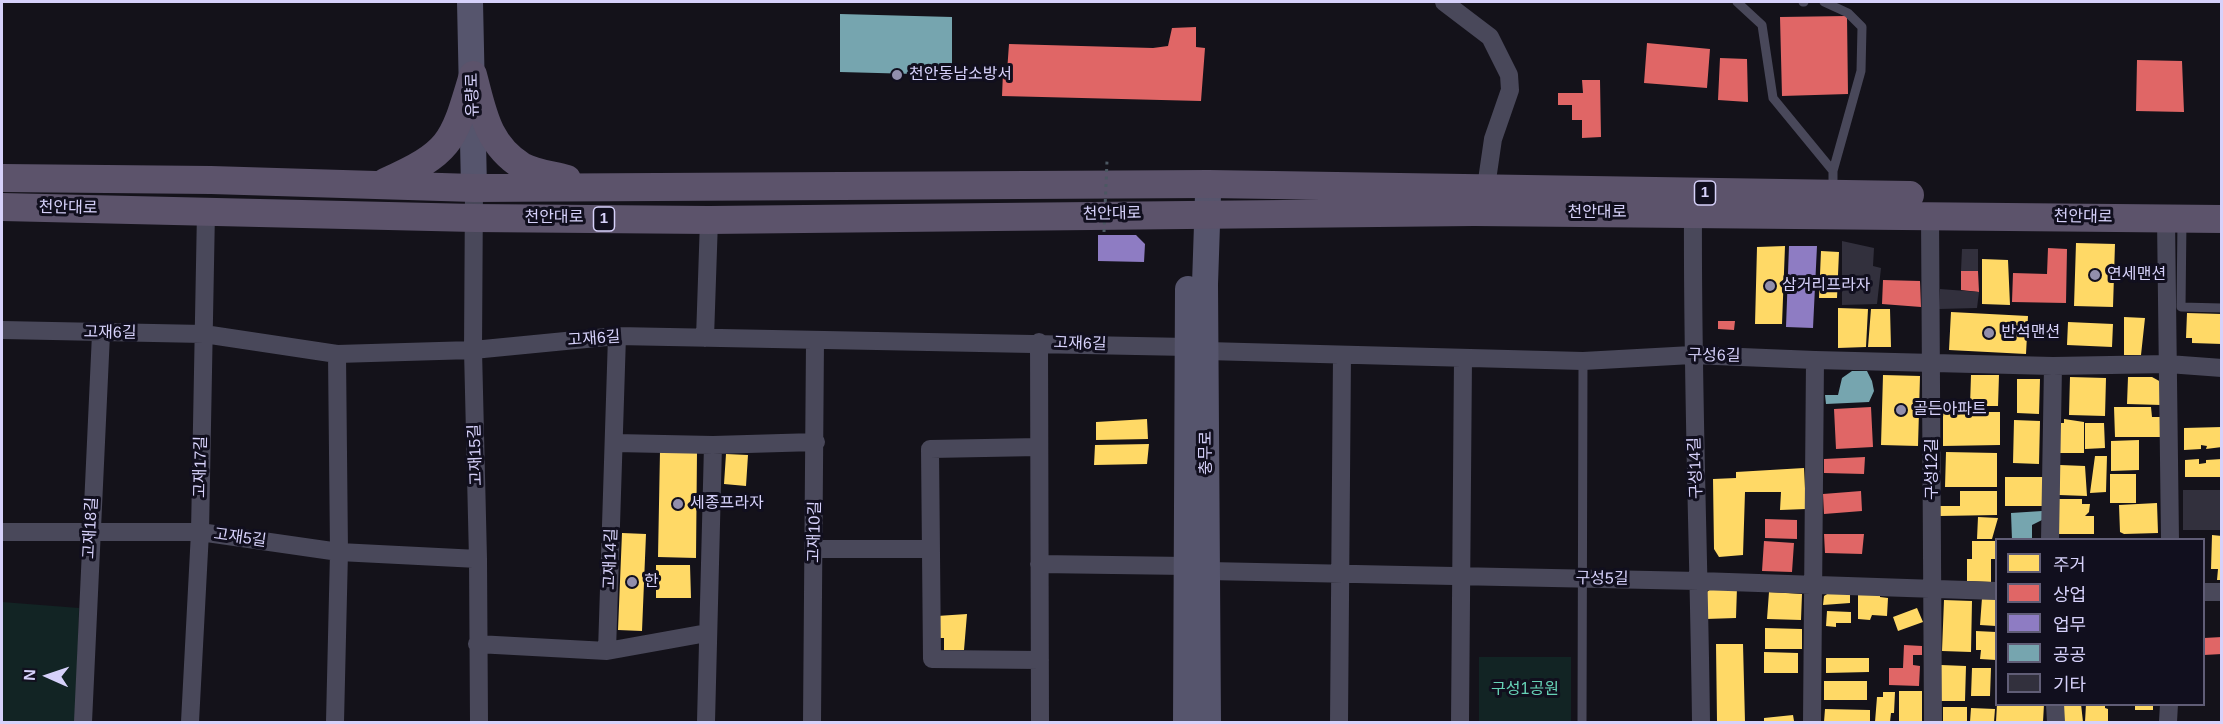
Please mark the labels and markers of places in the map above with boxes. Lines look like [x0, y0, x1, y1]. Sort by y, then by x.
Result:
place label: 천안동남소방서 [909, 65, 1012, 85]
marker: 천안동남소방서 [890, 68, 904, 82]
place label: 연세맨션 [2107, 265, 2166, 285]
marker: 연세맨션 [2088, 268, 2102, 282]
place label: 삼거리프라자 [1782, 276, 1870, 296]
marker: 삼거리프라자 [1763, 279, 1777, 293]
place label: 반석맨션 [2001, 323, 2060, 343]
marker: 반석맨션 [1982, 326, 1996, 340]
place label: 골든아파트 [1913, 400, 1987, 420]
marker: 골든아파트 [1894, 403, 1908, 417]
place label: 세종프라자 [690, 494, 764, 514]
marker: 세종프라자 [671, 497, 685, 511]
place label: 한 [644, 572, 659, 592]
marker: 한 [625, 575, 639, 589]

